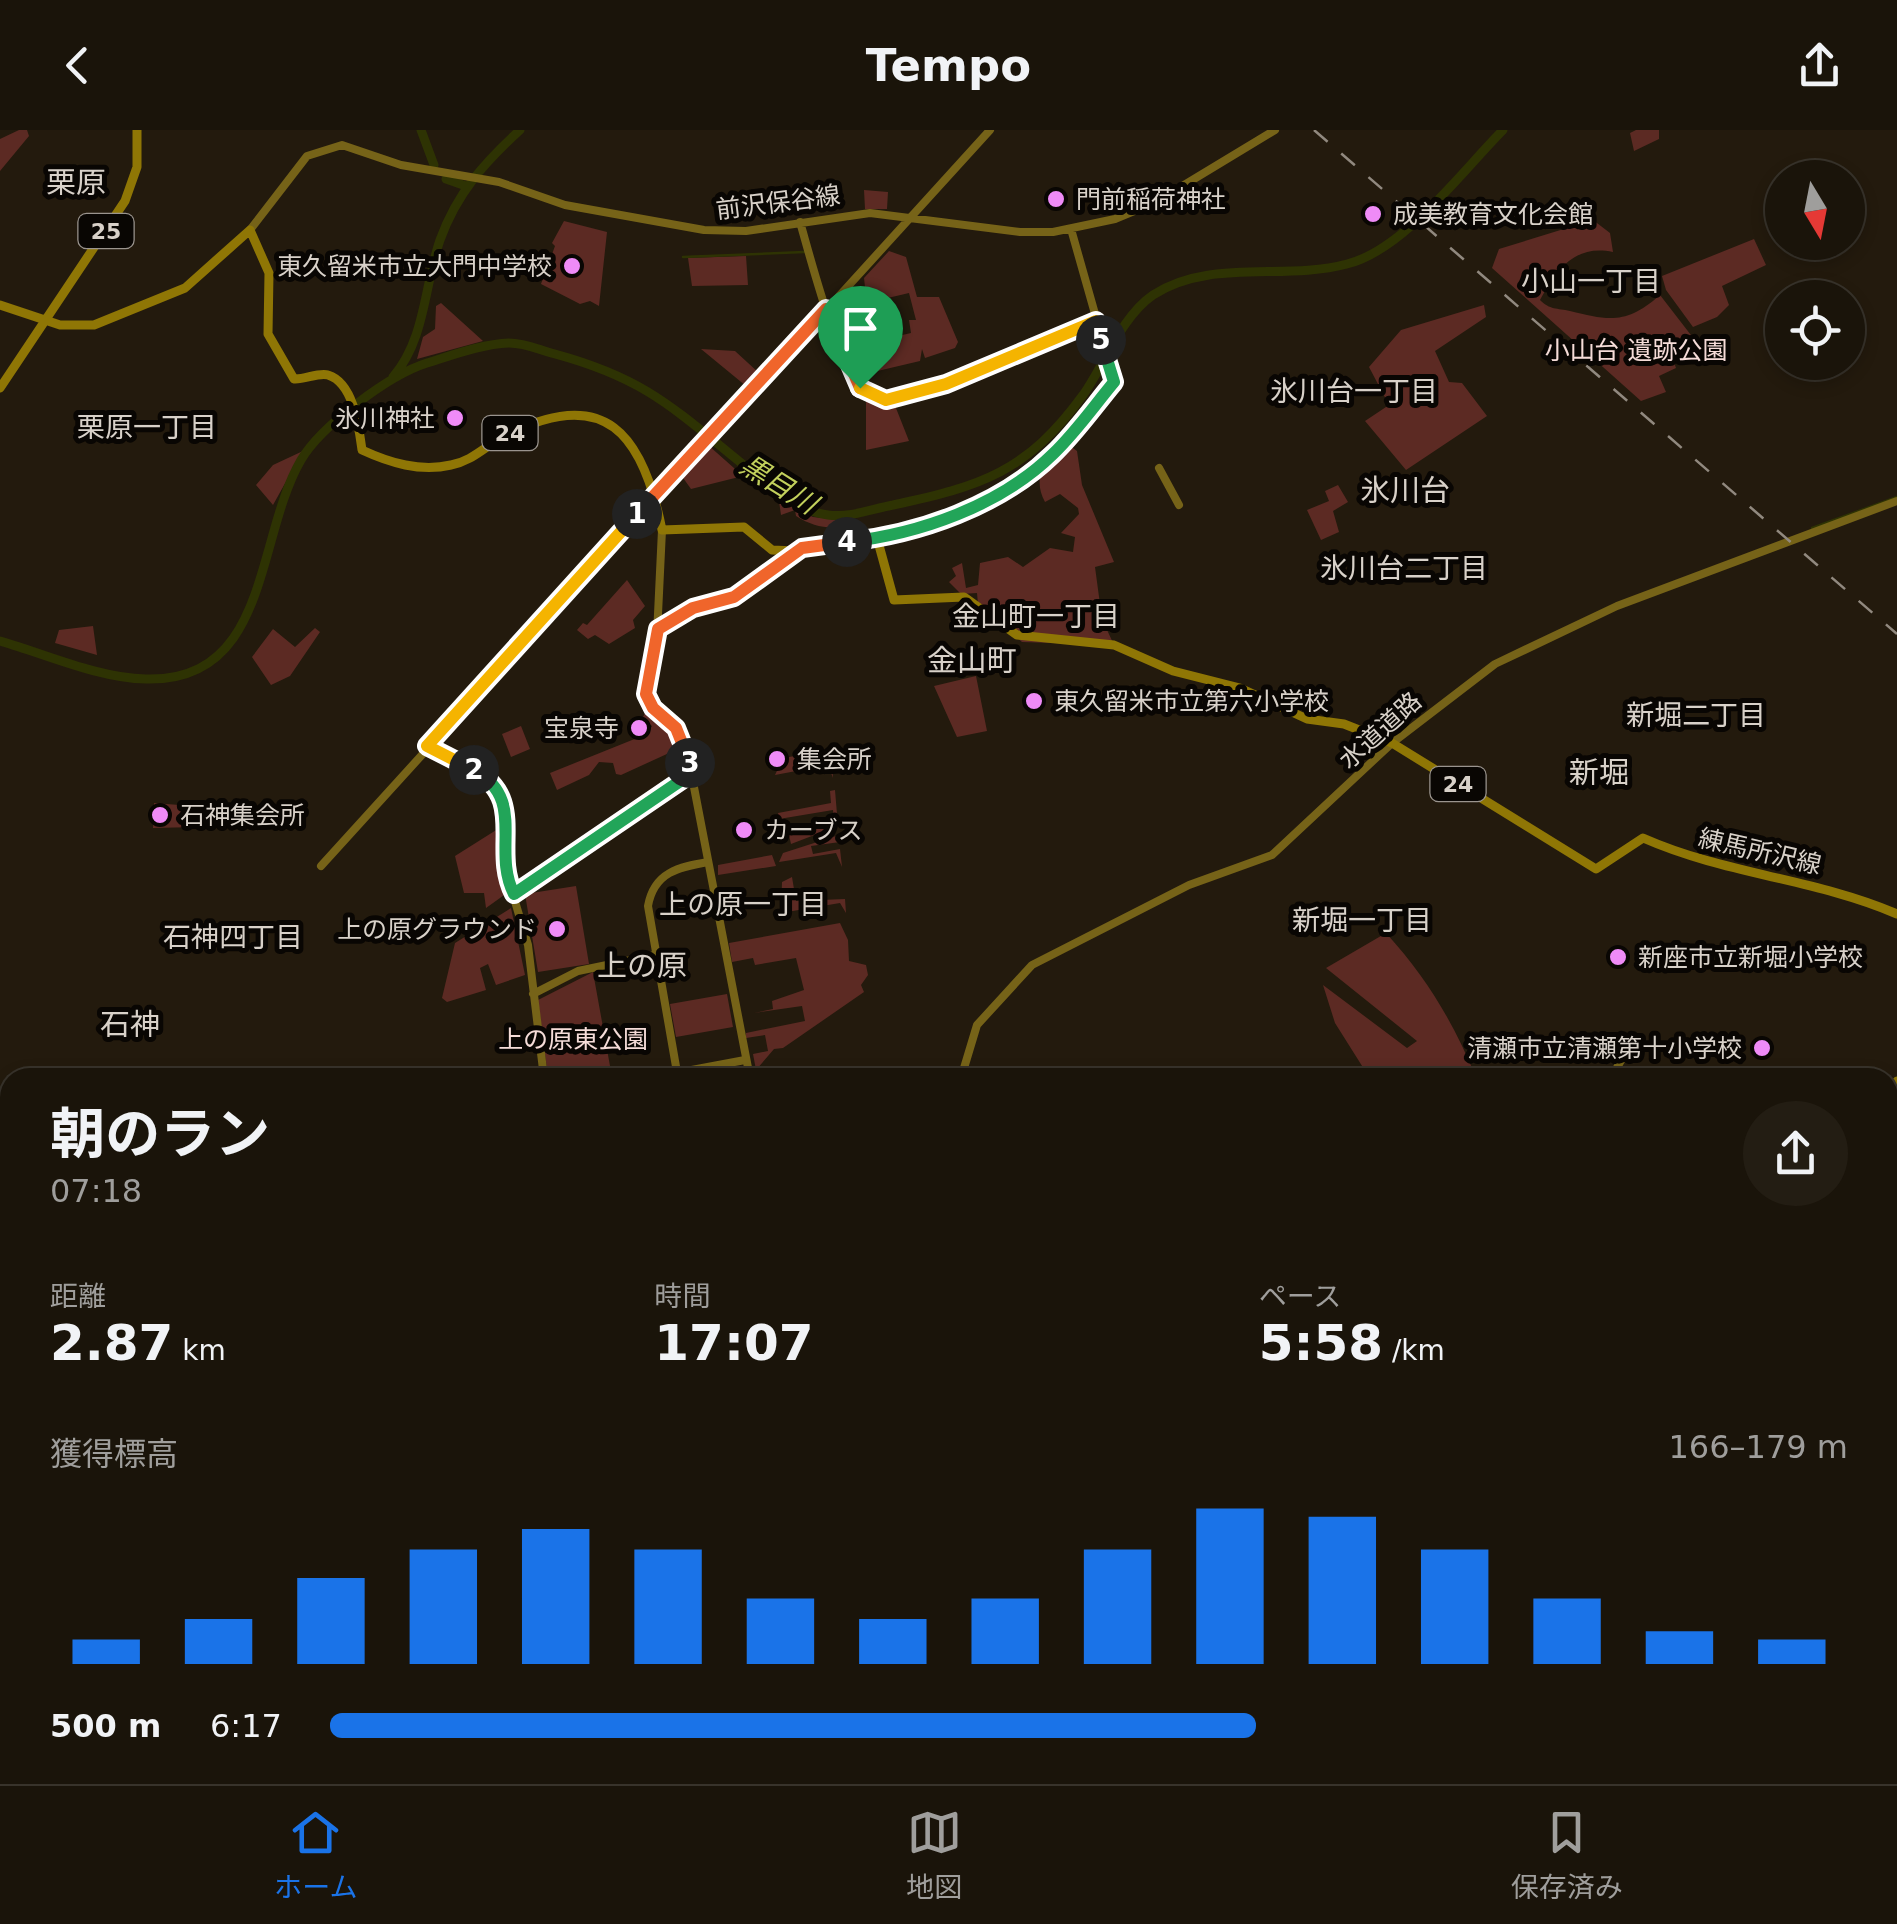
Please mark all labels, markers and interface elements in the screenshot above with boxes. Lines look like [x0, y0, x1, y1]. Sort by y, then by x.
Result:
icon: back [50, 38, 105, 93]
icon: share [1792, 38, 1847, 93]
text: Tempo [866, 39, 1031, 92]
north arrow [1765, 160, 1865, 260]
map controls [1765, 160, 1865, 380]
district label: 栗原 [46, 165, 106, 200]
street label: 前沢保谷線 [714, 180, 842, 225]
place label: 門前稲荷神社 [1076, 185, 1226, 214]
marker: 門前稲荷神社 [1045, 188, 1067, 210]
place label: 成美教育文化会館 [1393, 200, 1593, 229]
marker: 成美教育文化会館 [1362, 203, 1384, 225]
road number: 25 [78, 214, 134, 248]
place label: 東久留米市立大門中学校 [277, 252, 552, 281]
marker: 東久留米市立大門中学校 [561, 255, 583, 277]
district label: 小山一丁目 [1521, 265, 1661, 298]
button: locate [1765, 280, 1865, 380]
pin [818, 286, 903, 389]
icon: arrive [833, 301, 888, 356]
pin: 5 [1076, 315, 1126, 365]
text: 5 [1091, 323, 1111, 356]
park label: 小山台 遺跡公園 [1545, 336, 1727, 365]
district label: 氷川台一丁目 [1270, 375, 1438, 408]
place label: 氷川神社 [335, 404, 435, 433]
marker: 氷川神社 [444, 407, 466, 429]
district label: 栗原一丁目 [77, 411, 217, 444]
road number: 24 [482, 416, 538, 450]
water label: 黒目川 [734, 448, 826, 522]
district label: 氷川台 [1360, 473, 1450, 508]
pin: 1 [612, 489, 662, 539]
text: 1 [627, 497, 647, 530]
pin: 4 [822, 517, 872, 567]
text: 4 [837, 525, 857, 558]
district label: 氷川台二丁目 [1320, 552, 1488, 585]
district label: 金山町一丁目 [952, 600, 1120, 633]
district label: 金山町 [927, 643, 1017, 678]
street label: 水道道路 [1333, 686, 1427, 775]
place label: 東久留米市立第六小学校 [1054, 687, 1329, 716]
marker: 東久留米市立第六小学校 [1023, 690, 1045, 712]
district label: 新堀二丁目 [1626, 699, 1766, 732]
place label: 宝泉寺 [544, 714, 619, 743]
marker: 宝泉寺 [628, 717, 650, 739]
pin: 3 [665, 738, 715, 788]
pin: 2 [449, 745, 499, 795]
place label: 集会所 [797, 745, 872, 774]
text: 3 [680, 746, 700, 779]
marker: 集会所 [766, 748, 788, 770]
text: 2 [464, 753, 484, 786]
district label: 新堀 [1569, 755, 1629, 790]
road number: 24 [1430, 767, 1486, 801]
place label: 石神集会所 [180, 801, 305, 830]
marker: 石神集会所 [149, 804, 171, 826]
place label: カーブス [764, 816, 863, 845]
marker: カーブス [733, 819, 755, 841]
street label: 練馬所沢線 [1696, 823, 1824, 880]
district label: 上の原一丁目 [659, 888, 827, 921]
district label: 新堀一丁目 [1292, 904, 1432, 937]
place label: 上の原グラウンド [337, 915, 537, 944]
marker: 上の原グラウンド [546, 918, 568, 940]
district label: 石神四丁目 [163, 921, 303, 954]
place label: 新座市立新堀小学校 [1638, 943, 1863, 972]
marker: 新座市立新堀小学校 [1607, 946, 1629, 968]
district label: 上の原 [597, 948, 687, 983]
district label: 石神 [100, 1007, 160, 1042]
park label: 上の原東公園 [498, 1025, 648, 1054]
place label: 清瀬市立清瀬第十小学校 [1467, 1034, 1742, 1063]
marker: 清瀬市立清瀬第十小学校 [1751, 1037, 1773, 1059]
button: share [1743, 1101, 1848, 1206]
text: 朝のラン [50, 1102, 270, 1166]
text: 07:18 [50, 1172, 142, 1210]
text: 距離 [50, 1280, 106, 1313]
text: 時間 [654, 1280, 710, 1313]
text: ペース [1259, 1280, 1341, 1313]
text: 2.87 [50, 1314, 173, 1372]
text: 17:07 [654, 1314, 813, 1372]
text: 5:58 [1259, 1314, 1383, 1372]
text: km [173, 1334, 226, 1367]
text: /km [1383, 1334, 1445, 1367]
text: 166–179 m [1669, 1428, 1848, 1466]
text: 獲得標高 [50, 1435, 178, 1473]
text: 500 m [50, 1707, 161, 1745]
text: 6:17 [210, 1707, 282, 1745]
tab: ホーム [274, 1805, 357, 1905]
tab: 地図 [906, 1805, 962, 1905]
tab: 保存済み [1511, 1805, 1623, 1905]

